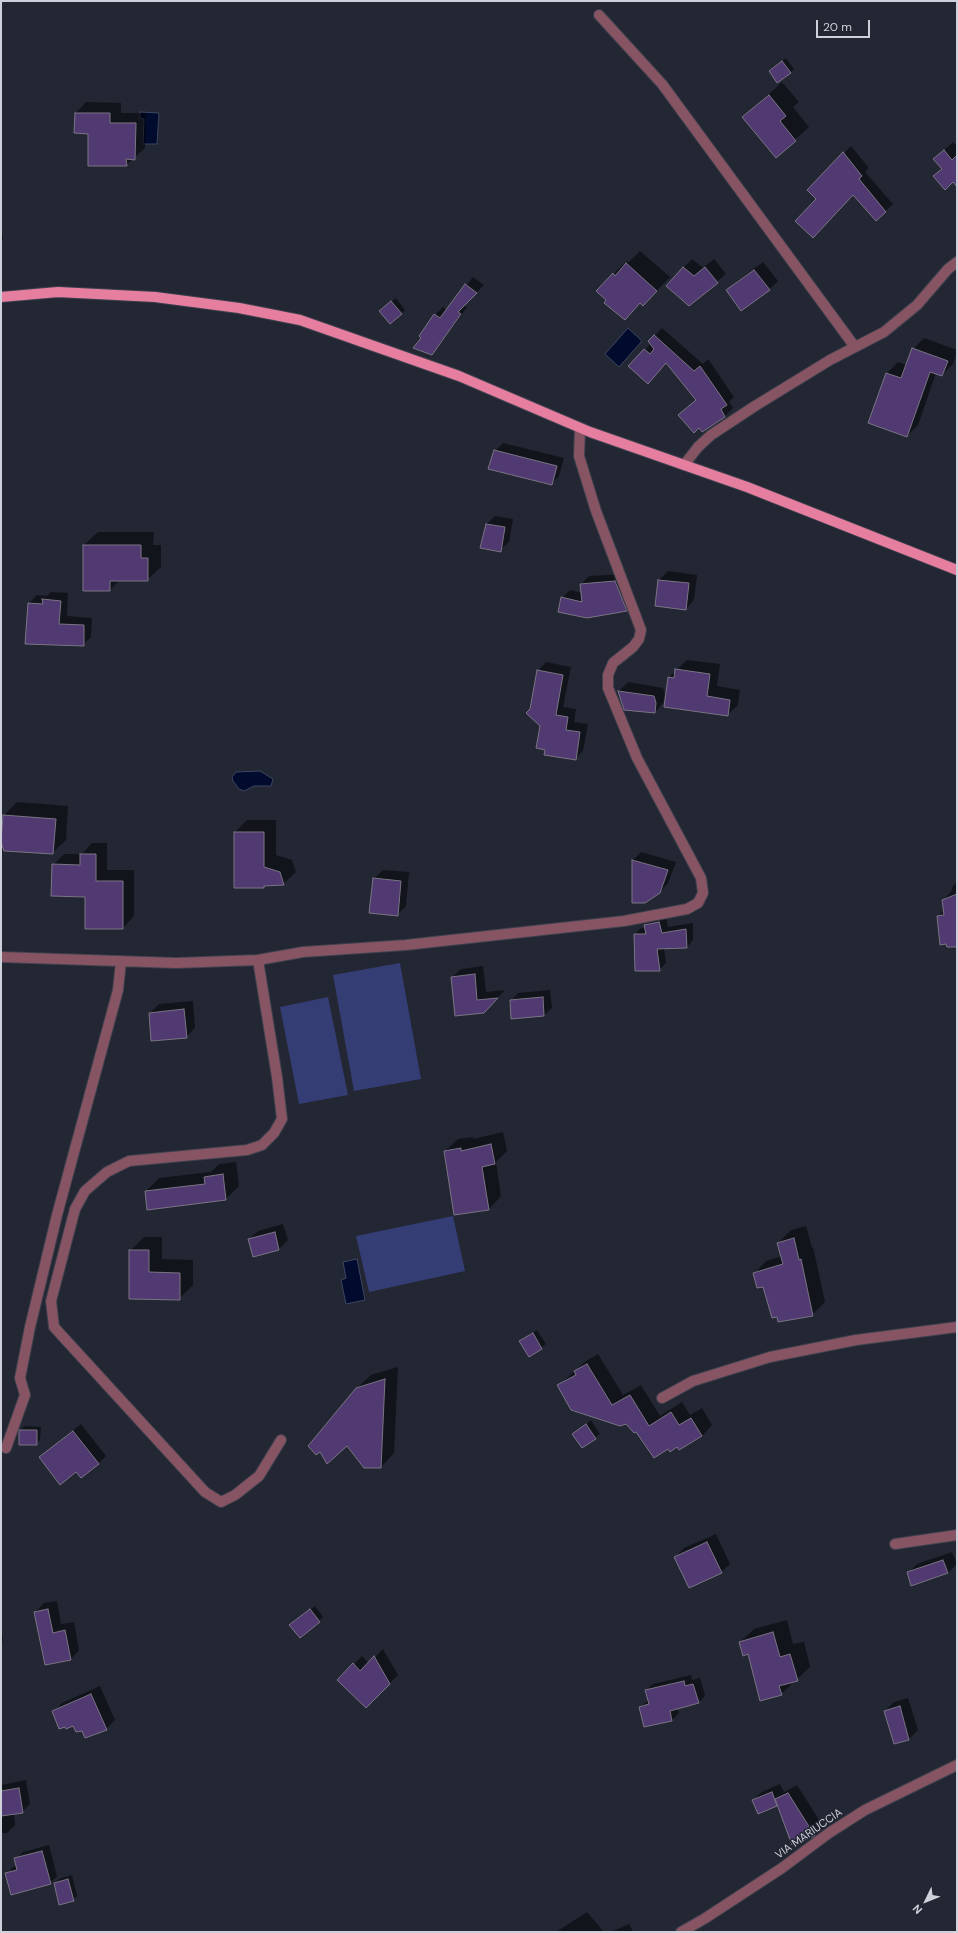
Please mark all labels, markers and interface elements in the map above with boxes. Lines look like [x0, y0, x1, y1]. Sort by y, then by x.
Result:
scale bar [818, 12, 872, 38]
text: 20 m [823, 19, 852, 35]
street label: VIA MARIUCCIA [773, 1806, 845, 1862]
north arrow [906, 1881, 946, 1921]
text: N [909, 1901, 925, 1917]

